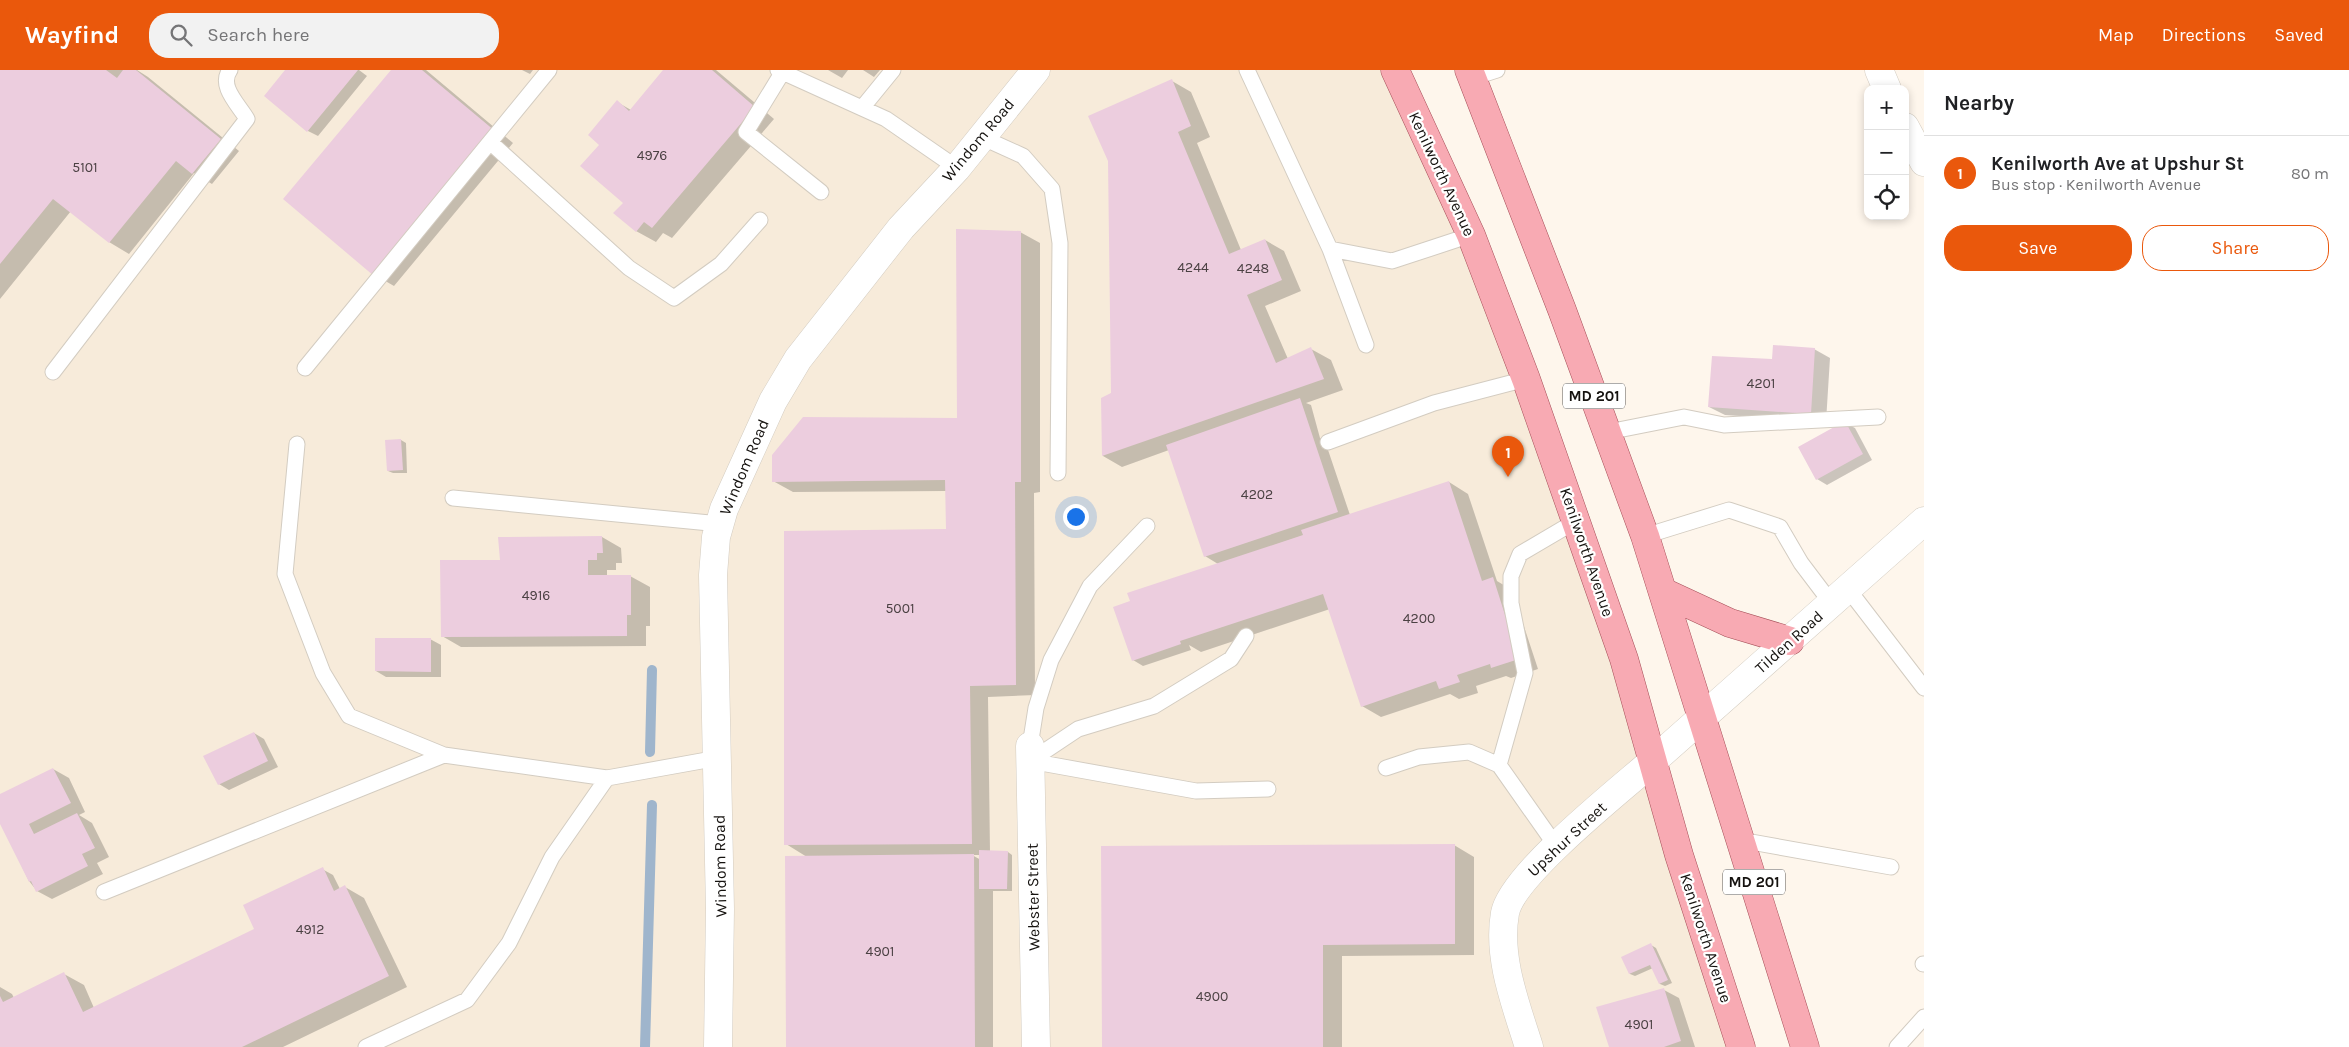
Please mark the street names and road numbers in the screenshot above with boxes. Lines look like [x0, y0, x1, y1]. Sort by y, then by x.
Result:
street label: Windom Road [938, 95, 1018, 185]
street label: Kenilworth Avenue [1405, 109, 1479, 239]
road number: MD 201 [1563, 384, 1625, 408]
street label: Windom Road [715, 416, 773, 518]
street label: Kenilworth Avenue [1556, 485, 1618, 619]
street label: Tilden Road [1751, 606, 1827, 678]
street label: Upshur Street [1524, 798, 1610, 880]
street label: Windom Road [710, 815, 730, 917]
street label: Webster Street [1023, 843, 1043, 951]
road number: MD 201 [1723, 870, 1785, 894]
street label: Kenilworth Avenue [1676, 871, 1736, 1005]

